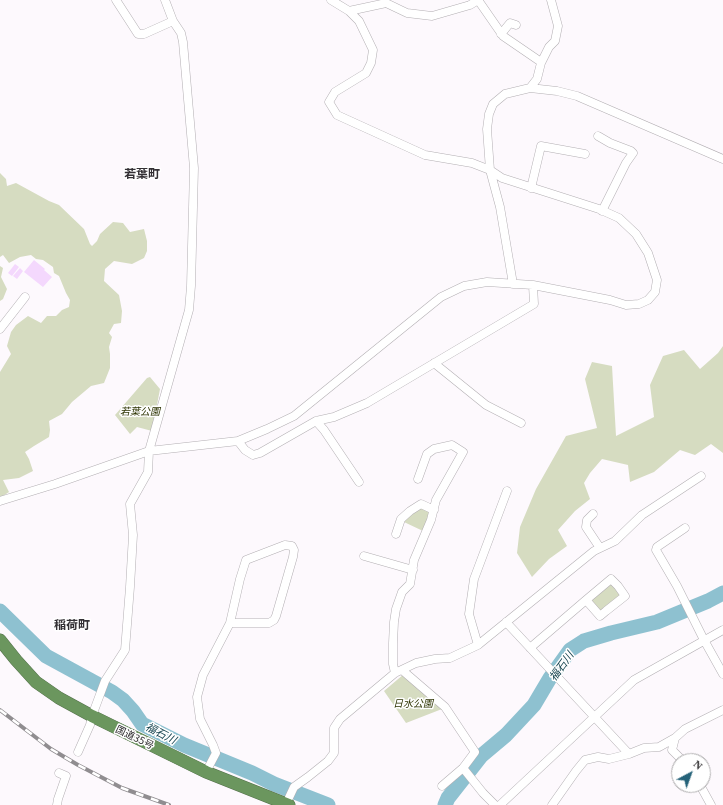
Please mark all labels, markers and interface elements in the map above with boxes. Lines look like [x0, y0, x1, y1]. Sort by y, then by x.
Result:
district label: 若葉町 [124, 166, 160, 180]
park label: 若葉公園 [120, 405, 160, 417]
district label: 稲荷町 [54, 617, 90, 631]
water label: 福石川 [546, 649, 576, 683]
park label: 日水公園 [393, 697, 433, 709]
water label: 福石川 [143, 720, 179, 746]
street label: 国道35号 [114, 723, 156, 751]
north arrow [671, 753, 711, 793]
text: N [691, 758, 705, 772]

